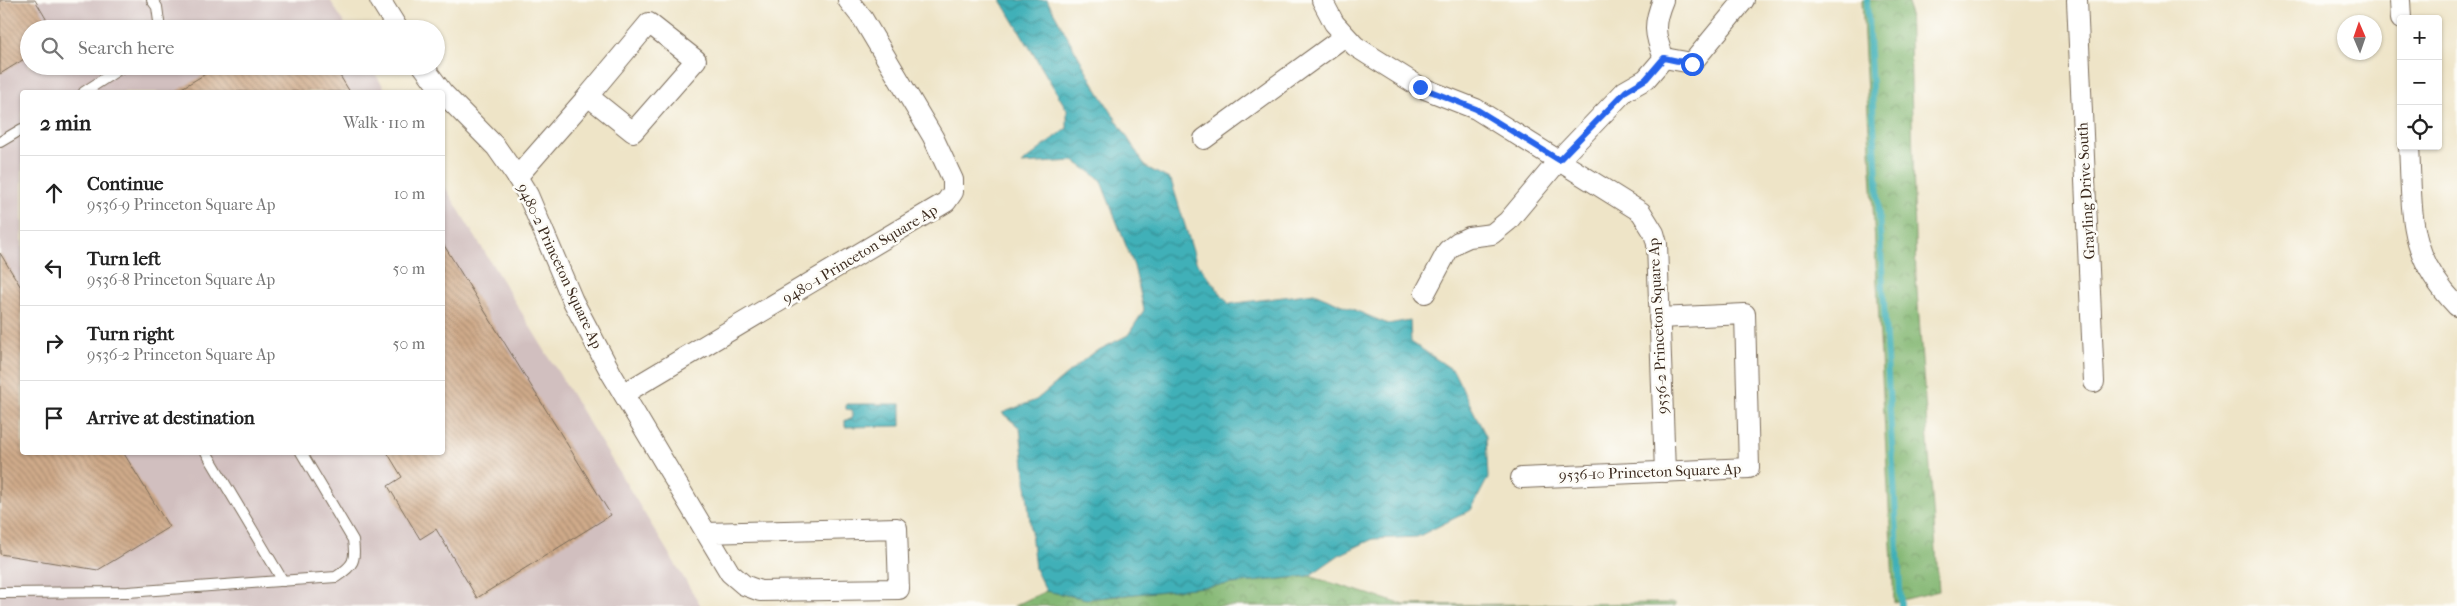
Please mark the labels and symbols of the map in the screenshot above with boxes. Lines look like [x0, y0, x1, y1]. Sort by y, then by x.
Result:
north arrow [2337, 15, 2382, 60]
route start [1681, 53, 1704, 76]
route end [1409, 76, 1432, 99]
street label: Grayling Drive South [2073, 121, 2099, 260]
street label: 9480-2 Princeton Square Ap [514, 181, 606, 351]
street label: 9480-1 Princeton Square Ap [779, 200, 941, 308]
street label: 9536-2 Princeton Square Ap [1644, 237, 1672, 415]
street label: 9536-10 Princeton Square Ap [1559, 460, 1741, 484]

